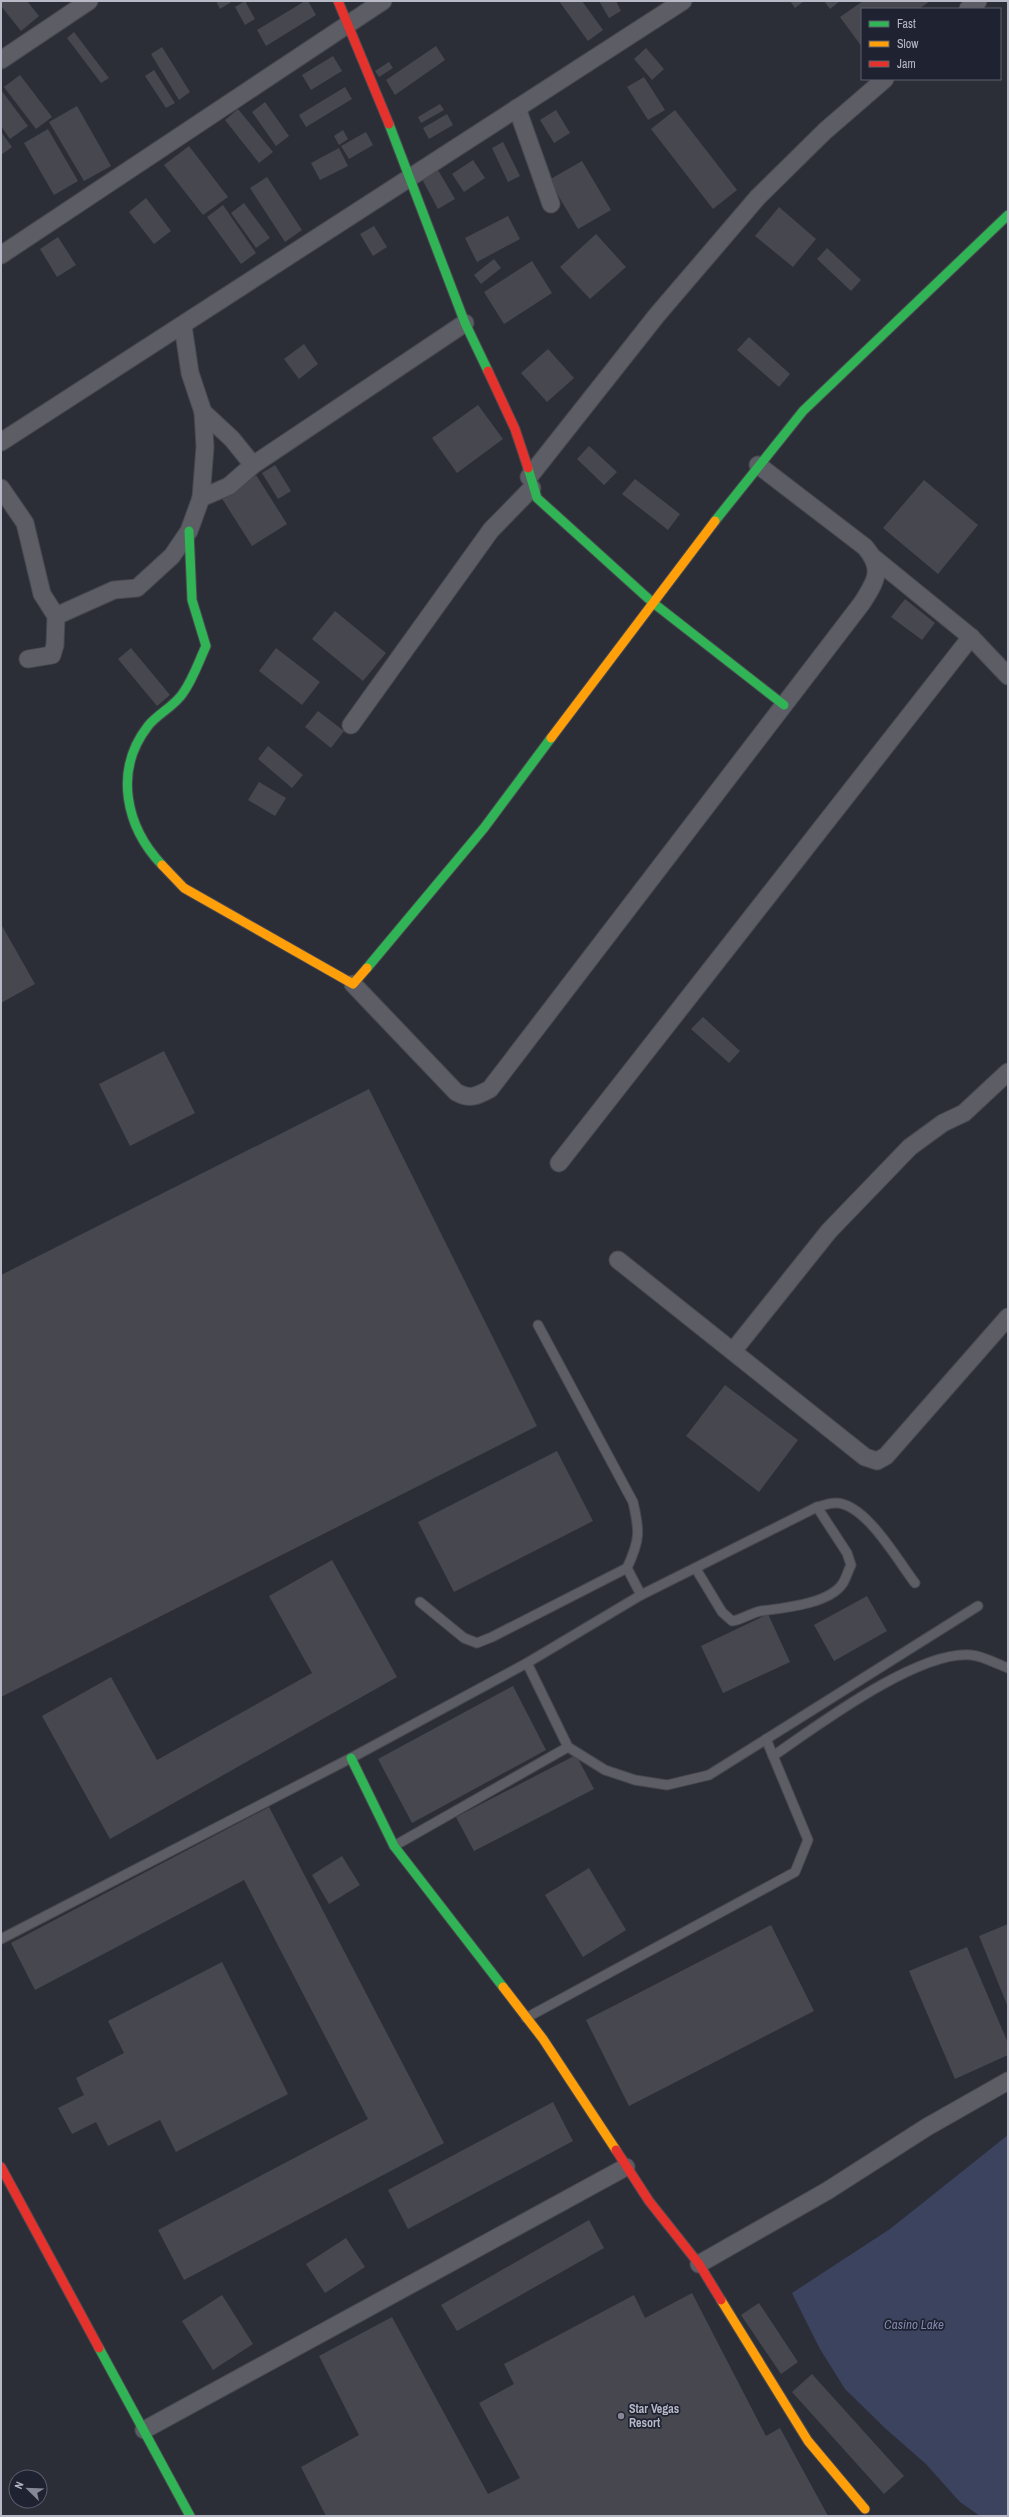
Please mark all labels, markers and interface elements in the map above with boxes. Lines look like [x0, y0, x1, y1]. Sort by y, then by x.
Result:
legend [861, 8, 1001, 80]
text: Fast [897, 16, 916, 32]
text: Slow [897, 36, 919, 52]
text: Jam [897, 56, 916, 72]
water label: Casino Lake [884, 2316, 944, 2333]
place label: Star Vegas Resort [629, 2401, 680, 2431]
marker: Star Vegas Resort [616, 2411, 626, 2421]
north arrow [8, 2469, 48, 2509]
text: N [11, 2479, 27, 2491]

